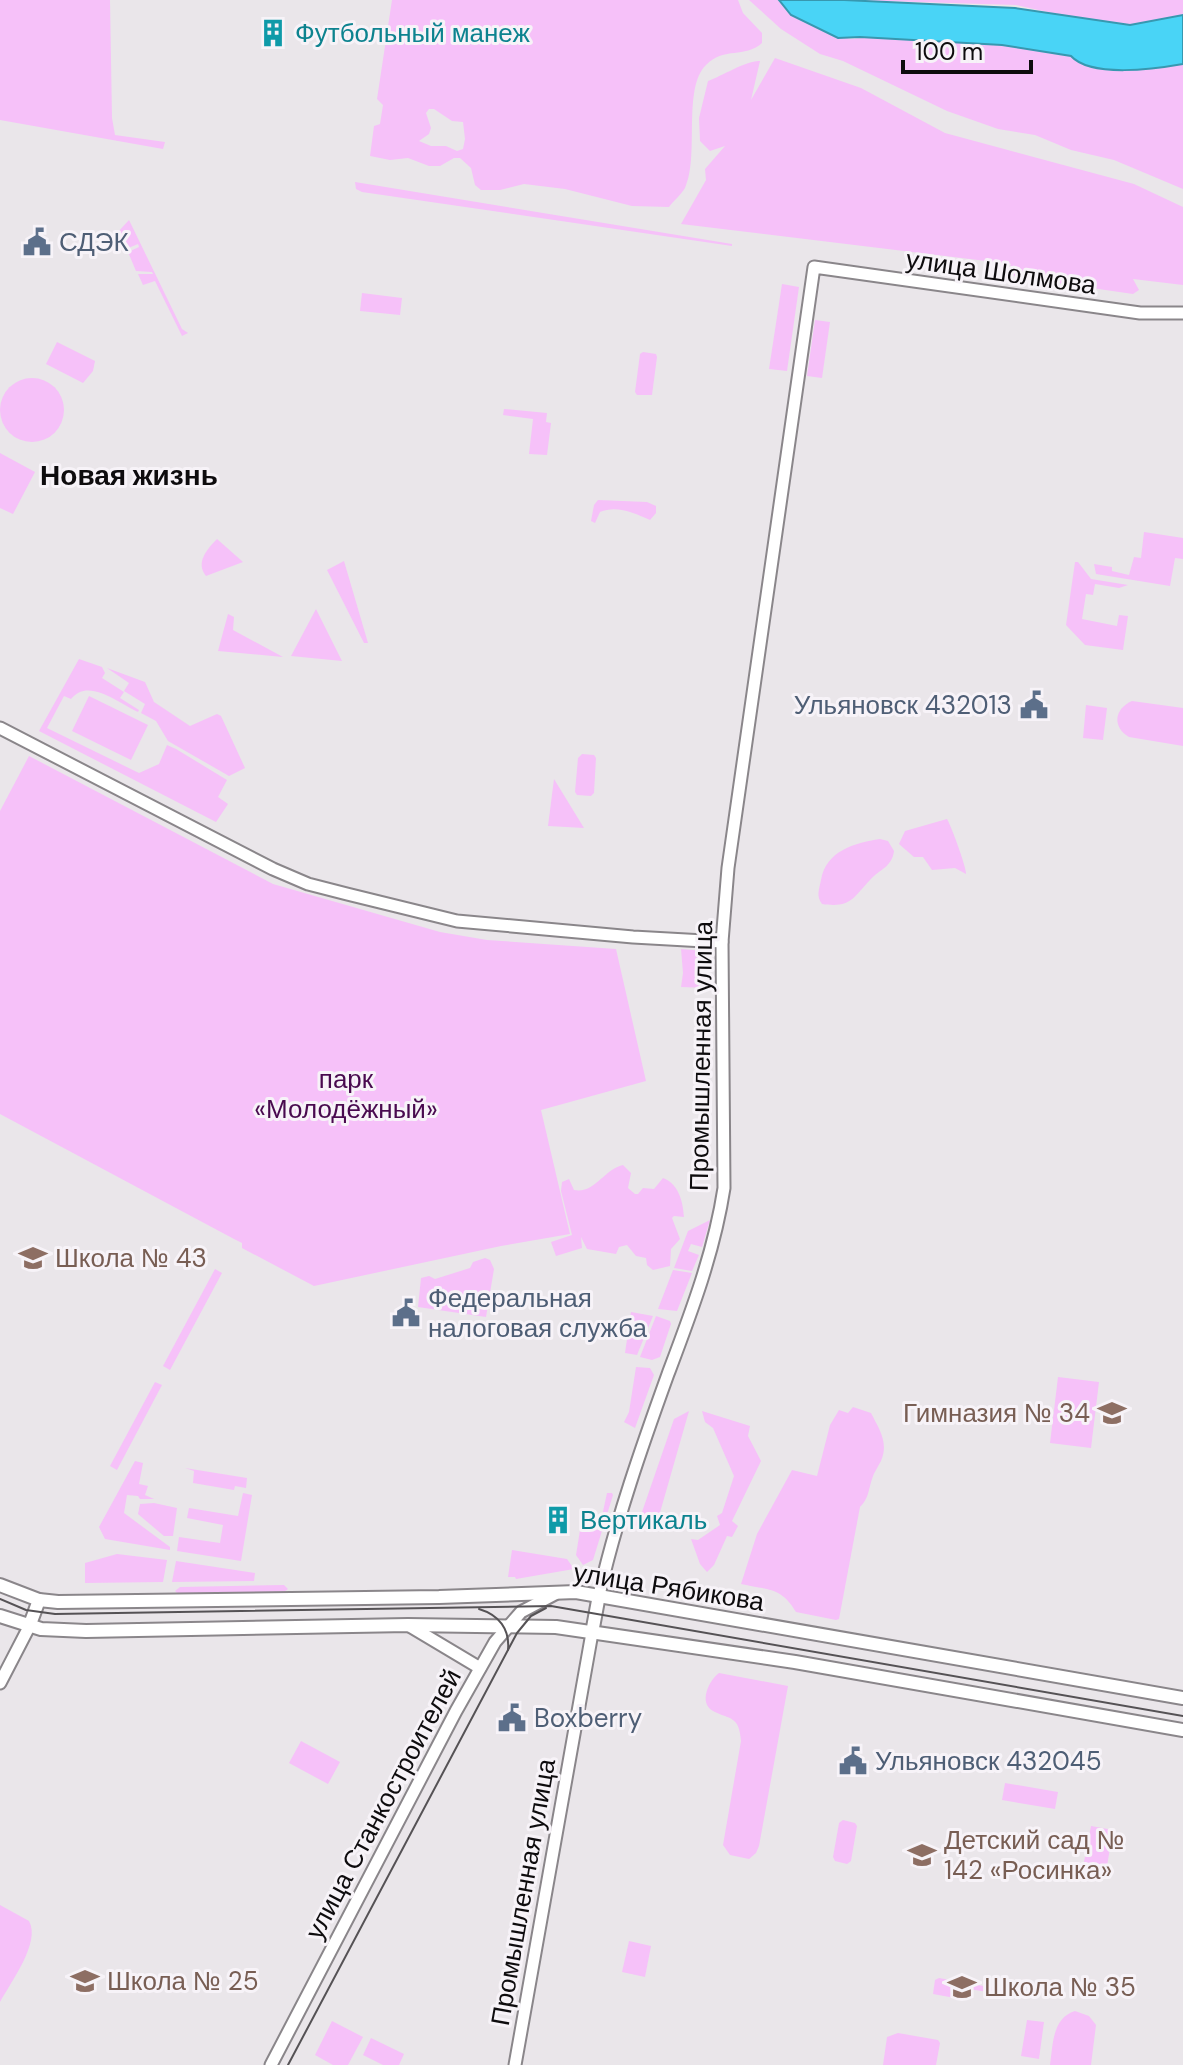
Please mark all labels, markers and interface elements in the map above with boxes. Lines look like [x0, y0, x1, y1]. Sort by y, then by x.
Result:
place label: Футбольный манеж [295, 16, 531, 50]
building icon: Футбольный манеж [258, 18, 288, 48]
scale bar [903, 24, 1031, 74]
text: 100 m [915, 36, 983, 67]
place label: СДЭК [59, 225, 129, 259]
public building icon: СДЭК [22, 227, 52, 257]
street label: улица Шолмова [904, 242, 1099, 302]
district label: Новая жизнь [40, 457, 218, 494]
place label: Ульяновск 432013 [794, 688, 1012, 722]
public building icon: Ульяновск 432013 [1019, 690, 1049, 720]
street label: Промышленная улица [682, 920, 720, 1191]
park label: парк «Молодёжный» [254, 1062, 438, 1126]
place label: Школа № 43 [55, 1241, 207, 1275]
school or university icon: Школа № 43 [18, 1243, 48, 1273]
place label: Федеральная налоговая служба [428, 1281, 648, 1345]
public building icon: Федеральная налоговая служба [391, 1298, 421, 1328]
place label: Гимназия № 34 [903, 1396, 1090, 1430]
school or university icon: Гимназия № 34 [1097, 1398, 1127, 1428]
place label: Вертикаль [580, 1503, 707, 1537]
building icon: Вертикаль [543, 1505, 573, 1535]
street label: улица Рябикова [571, 1555, 767, 1619]
street label: улица Станкостроителей [297, 1663, 469, 1945]
place label: Boxberry [534, 1701, 642, 1735]
public building icon: Boxberry [497, 1703, 527, 1733]
place label: Ульяновск 432045 [875, 1744, 1102, 1778]
public building icon: Ульяновск 432045 [838, 1746, 868, 1776]
street label: Промышленная улица [483, 1755, 563, 2028]
place label: Детский сад № 142 «Росинка» [944, 1823, 1125, 1887]
school or university icon: Детский сад № 142 «Росинка» [907, 1840, 937, 1870]
place label: Школа № 25 [107, 1964, 259, 1998]
school or university icon: Школа № 25 [70, 1966, 100, 1996]
place label: Школа № 35 [984, 1970, 1136, 2004]
school or university icon: Школа № 35 [947, 1972, 977, 2002]

